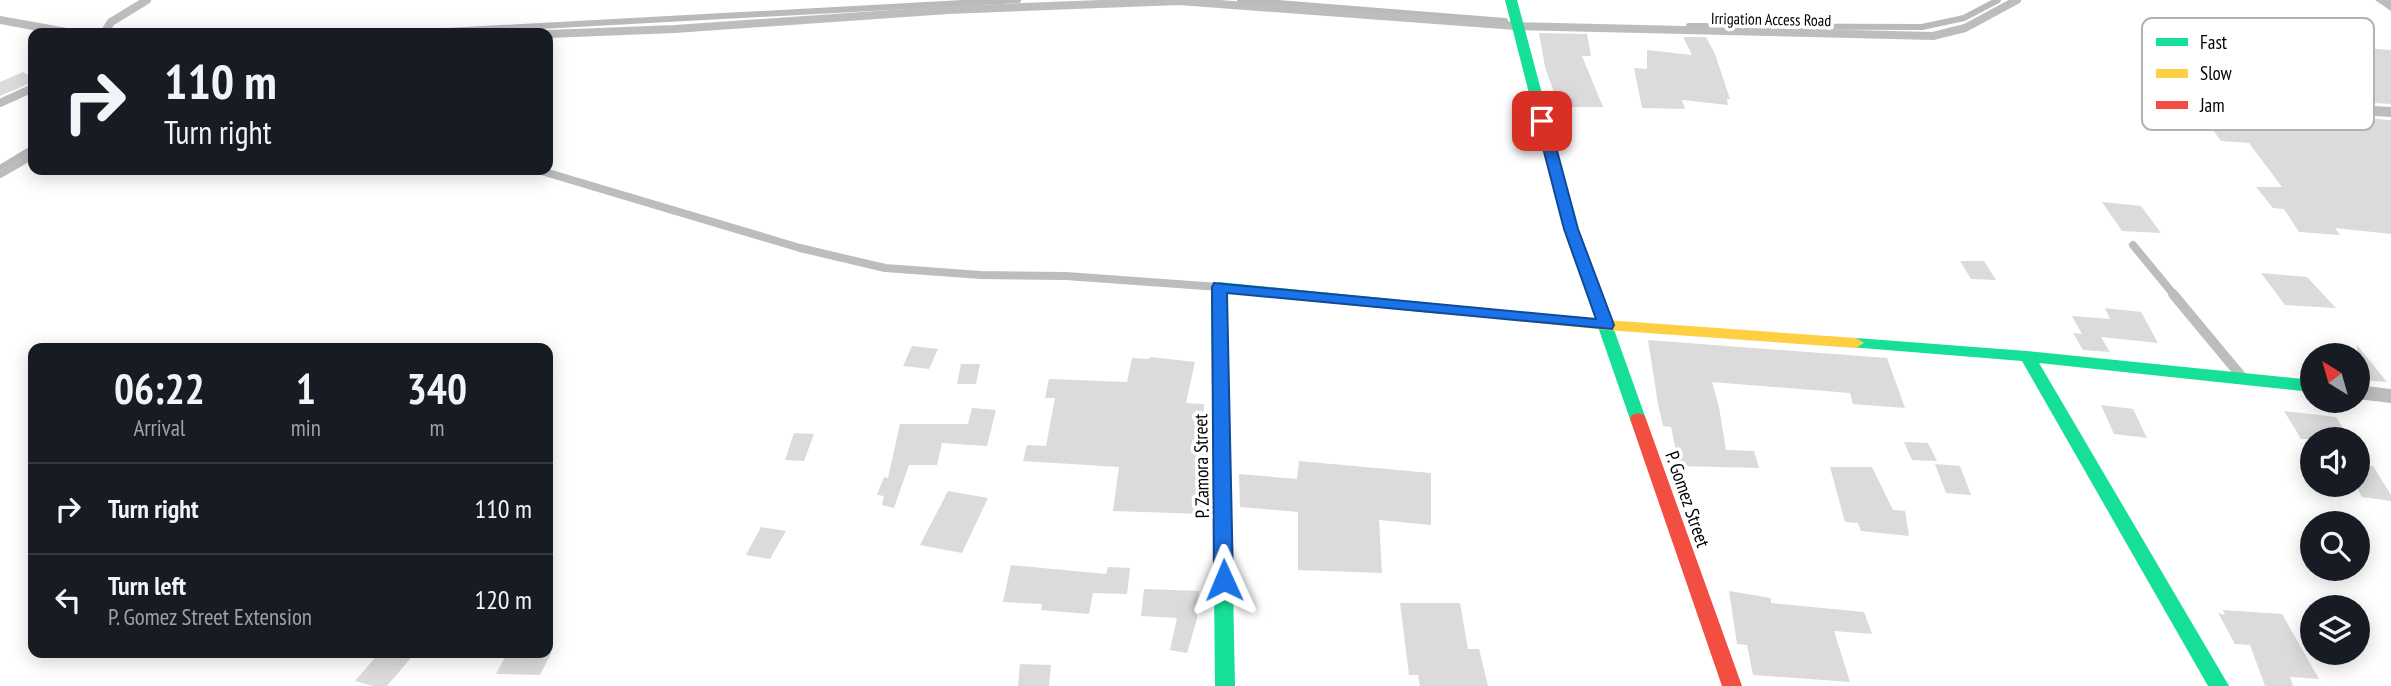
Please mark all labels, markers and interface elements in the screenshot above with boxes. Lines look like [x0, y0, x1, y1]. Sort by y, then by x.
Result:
street label: Irrigation Access Road [1711, 8, 1831, 30]
legend [2142, 18, 2374, 130]
text: Fast [2200, 30, 2228, 54]
text: 110 m [164, 49, 277, 113]
icon: right [49, 56, 140, 147]
text: Slow [2200, 61, 2233, 85]
pin [1512, 91, 1572, 151]
text: Jam [2199, 93, 2225, 117]
icon: arrive [1523, 102, 1561, 140]
text: Turn right [164, 111, 272, 153]
north arrow [2300, 343, 2370, 413]
map controls [2300, 343, 2370, 665]
text: 06:22 [114, 361, 205, 416]
text: 1 [296, 361, 316, 416]
text: 340 [407, 361, 467, 416]
text: Arrival [133, 413, 185, 442]
text: min [291, 413, 321, 442]
text: m [429, 413, 444, 442]
street label: P. Zamora Street [1188, 413, 1214, 519]
button: sound [2300, 427, 2370, 497]
street label: P. Gomez Street [1660, 448, 1716, 551]
icon: right [49, 490, 87, 528]
text: Turn right [108, 492, 199, 525]
text: 110 m [474, 492, 532, 525]
button: search [2300, 511, 2370, 581]
position arrow [1187, 543, 1261, 617]
text: Turn left [108, 569, 186, 602]
icon: left [49, 581, 87, 619]
text: 120 m [474, 583, 532, 616]
button: layers [2300, 595, 2370, 665]
text: P. Gomez Street Extension [108, 602, 312, 631]

